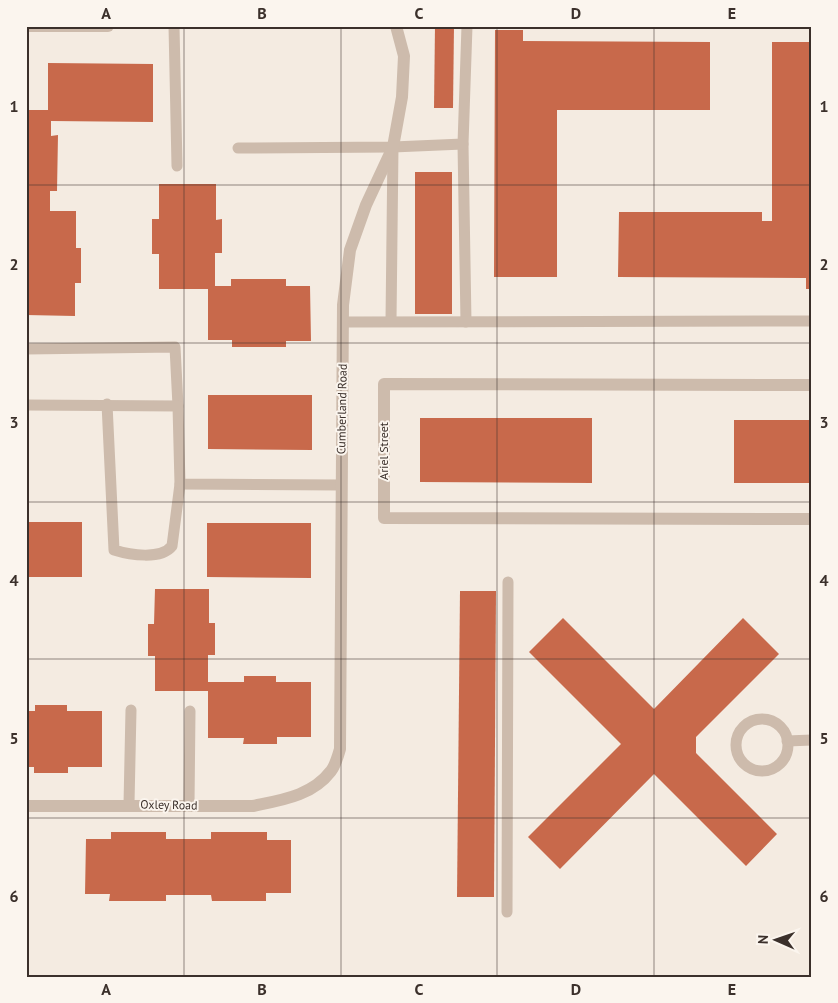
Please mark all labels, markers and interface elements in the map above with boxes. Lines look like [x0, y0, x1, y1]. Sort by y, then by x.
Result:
text: A [101, 3, 111, 23]
text: B [257, 3, 267, 23]
text: C [415, 3, 424, 23]
text: D [571, 3, 581, 23]
text: E [728, 3, 736, 23]
text: 1 [9, 96, 19, 116]
text: 1 [819, 96, 829, 116]
text: 2 [9, 254, 19, 274]
text: 2 [819, 254, 829, 274]
street label: Cumberland Road [333, 364, 350, 454]
text: 3 [9, 412, 19, 432]
text: 3 [819, 412, 829, 432]
street label: Ariel Street [376, 422, 391, 480]
text: 4 [9, 570, 19, 590]
text: 4 [819, 570, 829, 590]
text: 5 [9, 728, 19, 748]
text: 5 [819, 728, 829, 748]
street label: Oxley Road [140, 797, 198, 812]
text: 6 [9, 886, 19, 906]
text: 6 [819, 886, 829, 906]
north arrow [750, 916, 800, 966]
text: N [754, 935, 772, 944]
text: A [101, 979, 111, 999]
text: B [257, 979, 267, 999]
text: C [415, 979, 424, 999]
text: D [571, 979, 581, 999]
text: E [728, 979, 736, 999]

